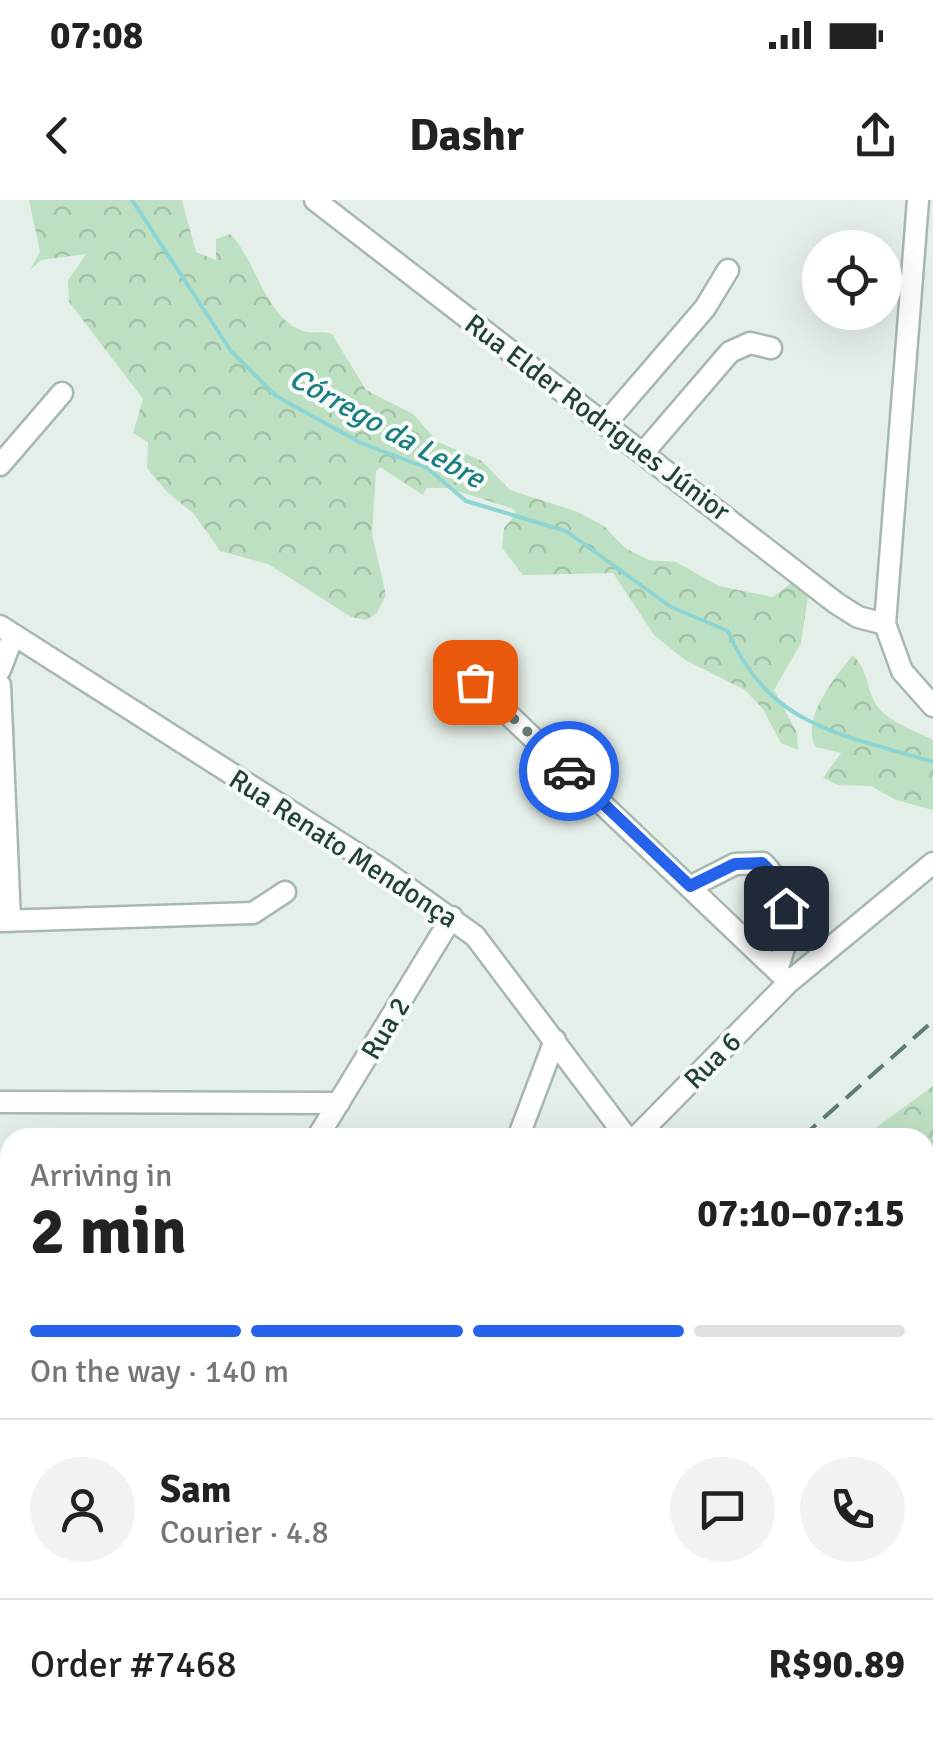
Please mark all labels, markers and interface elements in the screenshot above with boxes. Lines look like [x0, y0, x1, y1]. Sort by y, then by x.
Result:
text: 07:08 [50, 12, 143, 59]
icon: back [30, 108, 85, 163]
text: Dashr [409, 108, 524, 163]
icon: share [848, 108, 903, 163]
map controls [802, 230, 902, 330]
button: locate [802, 230, 902, 330]
street label: Rua Elder Rodrigues Júnior [458, 307, 737, 529]
water label: Córrego da Lebre [283, 360, 492, 498]
pin [433, 640, 518, 725]
icon: bag [448, 655, 503, 710]
courier [519, 721, 619, 821]
icon: car [542, 744, 597, 799]
street label: Rua Renato Mendonça [223, 762, 464, 935]
pin [744, 866, 829, 951]
icon: home [759, 881, 814, 936]
street label: Rua 2 [354, 991, 418, 1066]
street label: Rua 6 [677, 1025, 748, 1096]
text: Arriving in [30, 1156, 172, 1195]
text: 07:10–07:15 [697, 1190, 905, 1237]
text: 2 min [30, 1192, 187, 1272]
text: On the way · 140 m [30, 1352, 289, 1391]
button: person [30, 1457, 135, 1562]
button: chat [670, 1457, 775, 1562]
button: phone [800, 1457, 905, 1562]
text: Sam [160, 1466, 231, 1513]
text: Courier · 4.8 [160, 1513, 329, 1552]
text: Order #7468 [30, 1641, 237, 1688]
text: R$90.89 [768, 1641, 905, 1688]

